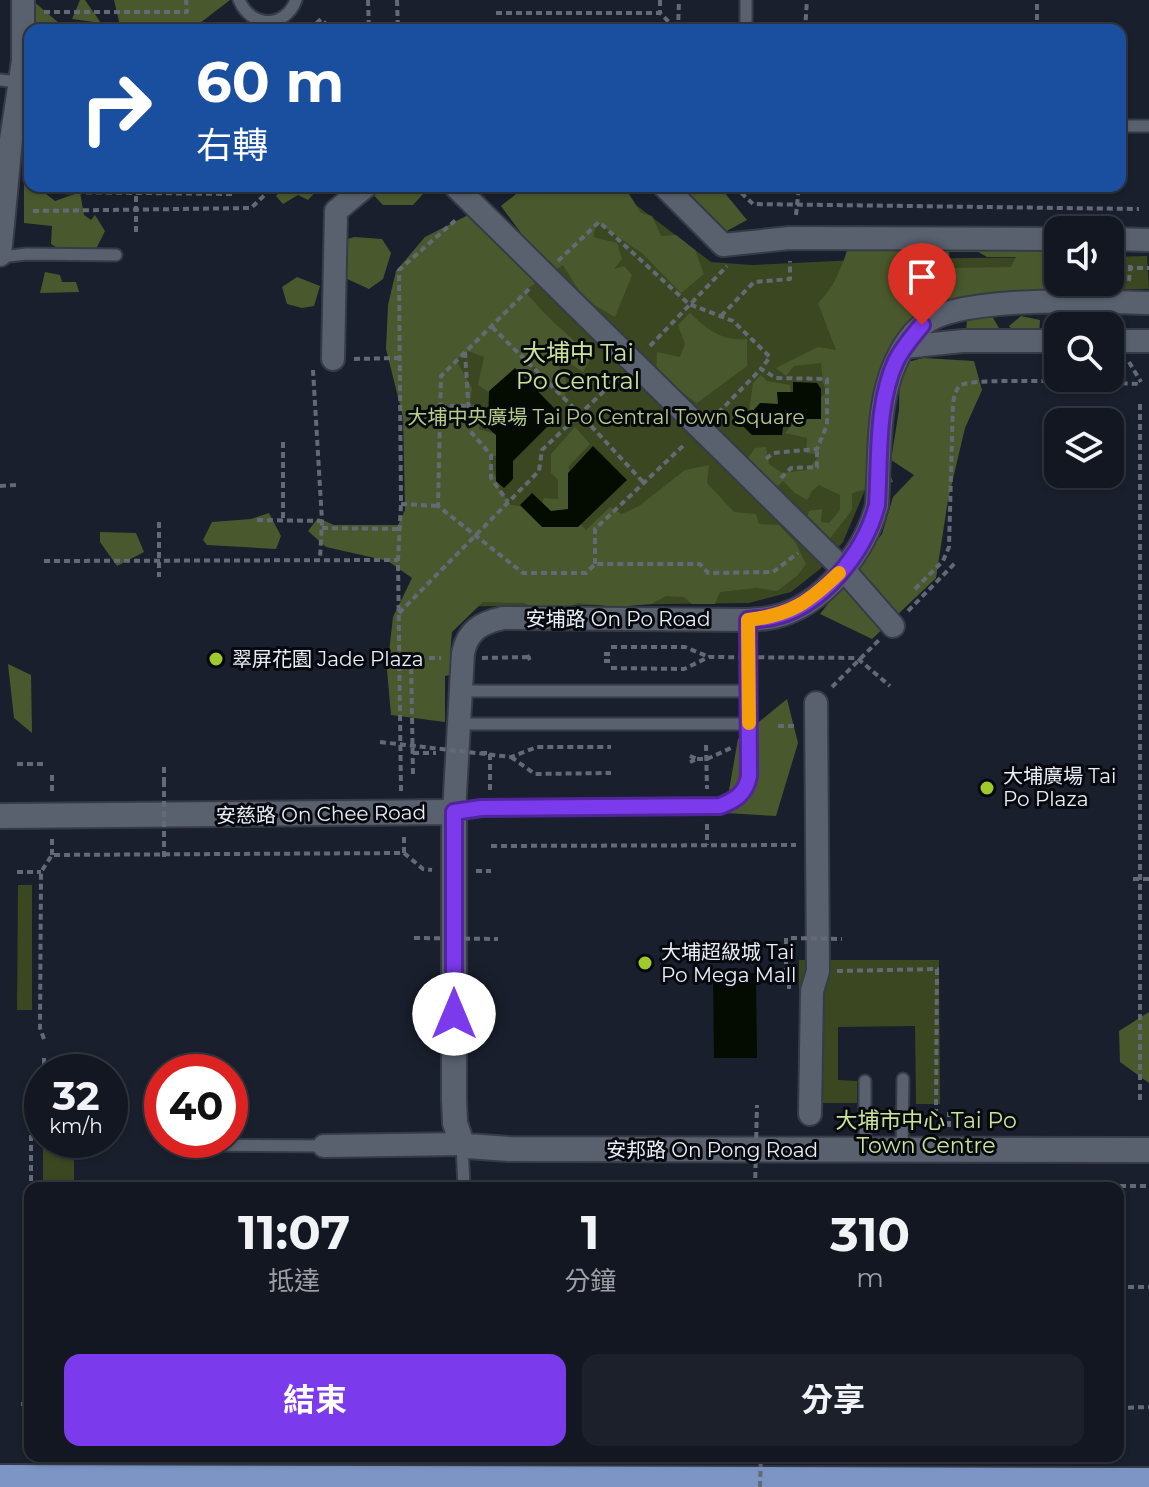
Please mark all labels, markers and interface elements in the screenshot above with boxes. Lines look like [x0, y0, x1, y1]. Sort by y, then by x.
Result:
text: 60 m [196, 48, 344, 116]
icon: right [64, 56, 168, 160]
text: 右轉 [196, 123, 268, 167]
map controls [1044, 216, 1124, 488]
button: sound [1044, 216, 1124, 296]
pin [888, 243, 956, 325]
icon: arrive [900, 255, 944, 299]
button: search [1044, 312, 1124, 392]
district label: 大埔中 Tai Po Central [516, 338, 640, 395]
park label: 大埔中央廣場 Tai Po Central Town Square [407, 405, 805, 429]
button: layers [1044, 408, 1124, 488]
street label: 安埔路 On Po Road [526, 607, 710, 631]
place label: 翠屏花園 Jade Plaza [232, 647, 424, 671]
marker: 翠屏花園 Jade Plaza [207, 650, 225, 668]
place label: 大埔廣場 Tai Po Plaza [1003, 764, 1116, 811]
marker: 大埔廣場 Tai Po Plaza [978, 779, 996, 797]
street label: 安慈路 On Chee Road [216, 800, 426, 828]
place label: 大埔超級城 Tai Po Mega Mall [661, 940, 796, 987]
marker: 大埔超級城 Tai Po Mega Mall [636, 954, 654, 972]
position arrow [412, 972, 496, 1056]
speed limit sign: 40 [144, 1054, 248, 1158]
text: 32 [52, 1071, 100, 1120]
district label: 大埔市中心 Tai Po Town Centre [835, 1107, 1017, 1159]
text: km/h [49, 1114, 103, 1138]
street label: 安邦路 On Pong Road [606, 1138, 818, 1162]
text: 11:07 [238, 1203, 350, 1261]
text: 1 [581, 1203, 600, 1261]
text: 310 [830, 1205, 910, 1263]
text: m [856, 1262, 884, 1294]
text: 抵達 [268, 1265, 320, 1297]
text: 分鐘 [564, 1265, 616, 1297]
button: 結束 [64, 1354, 566, 1446]
button: 分享 [582, 1354, 1084, 1446]

